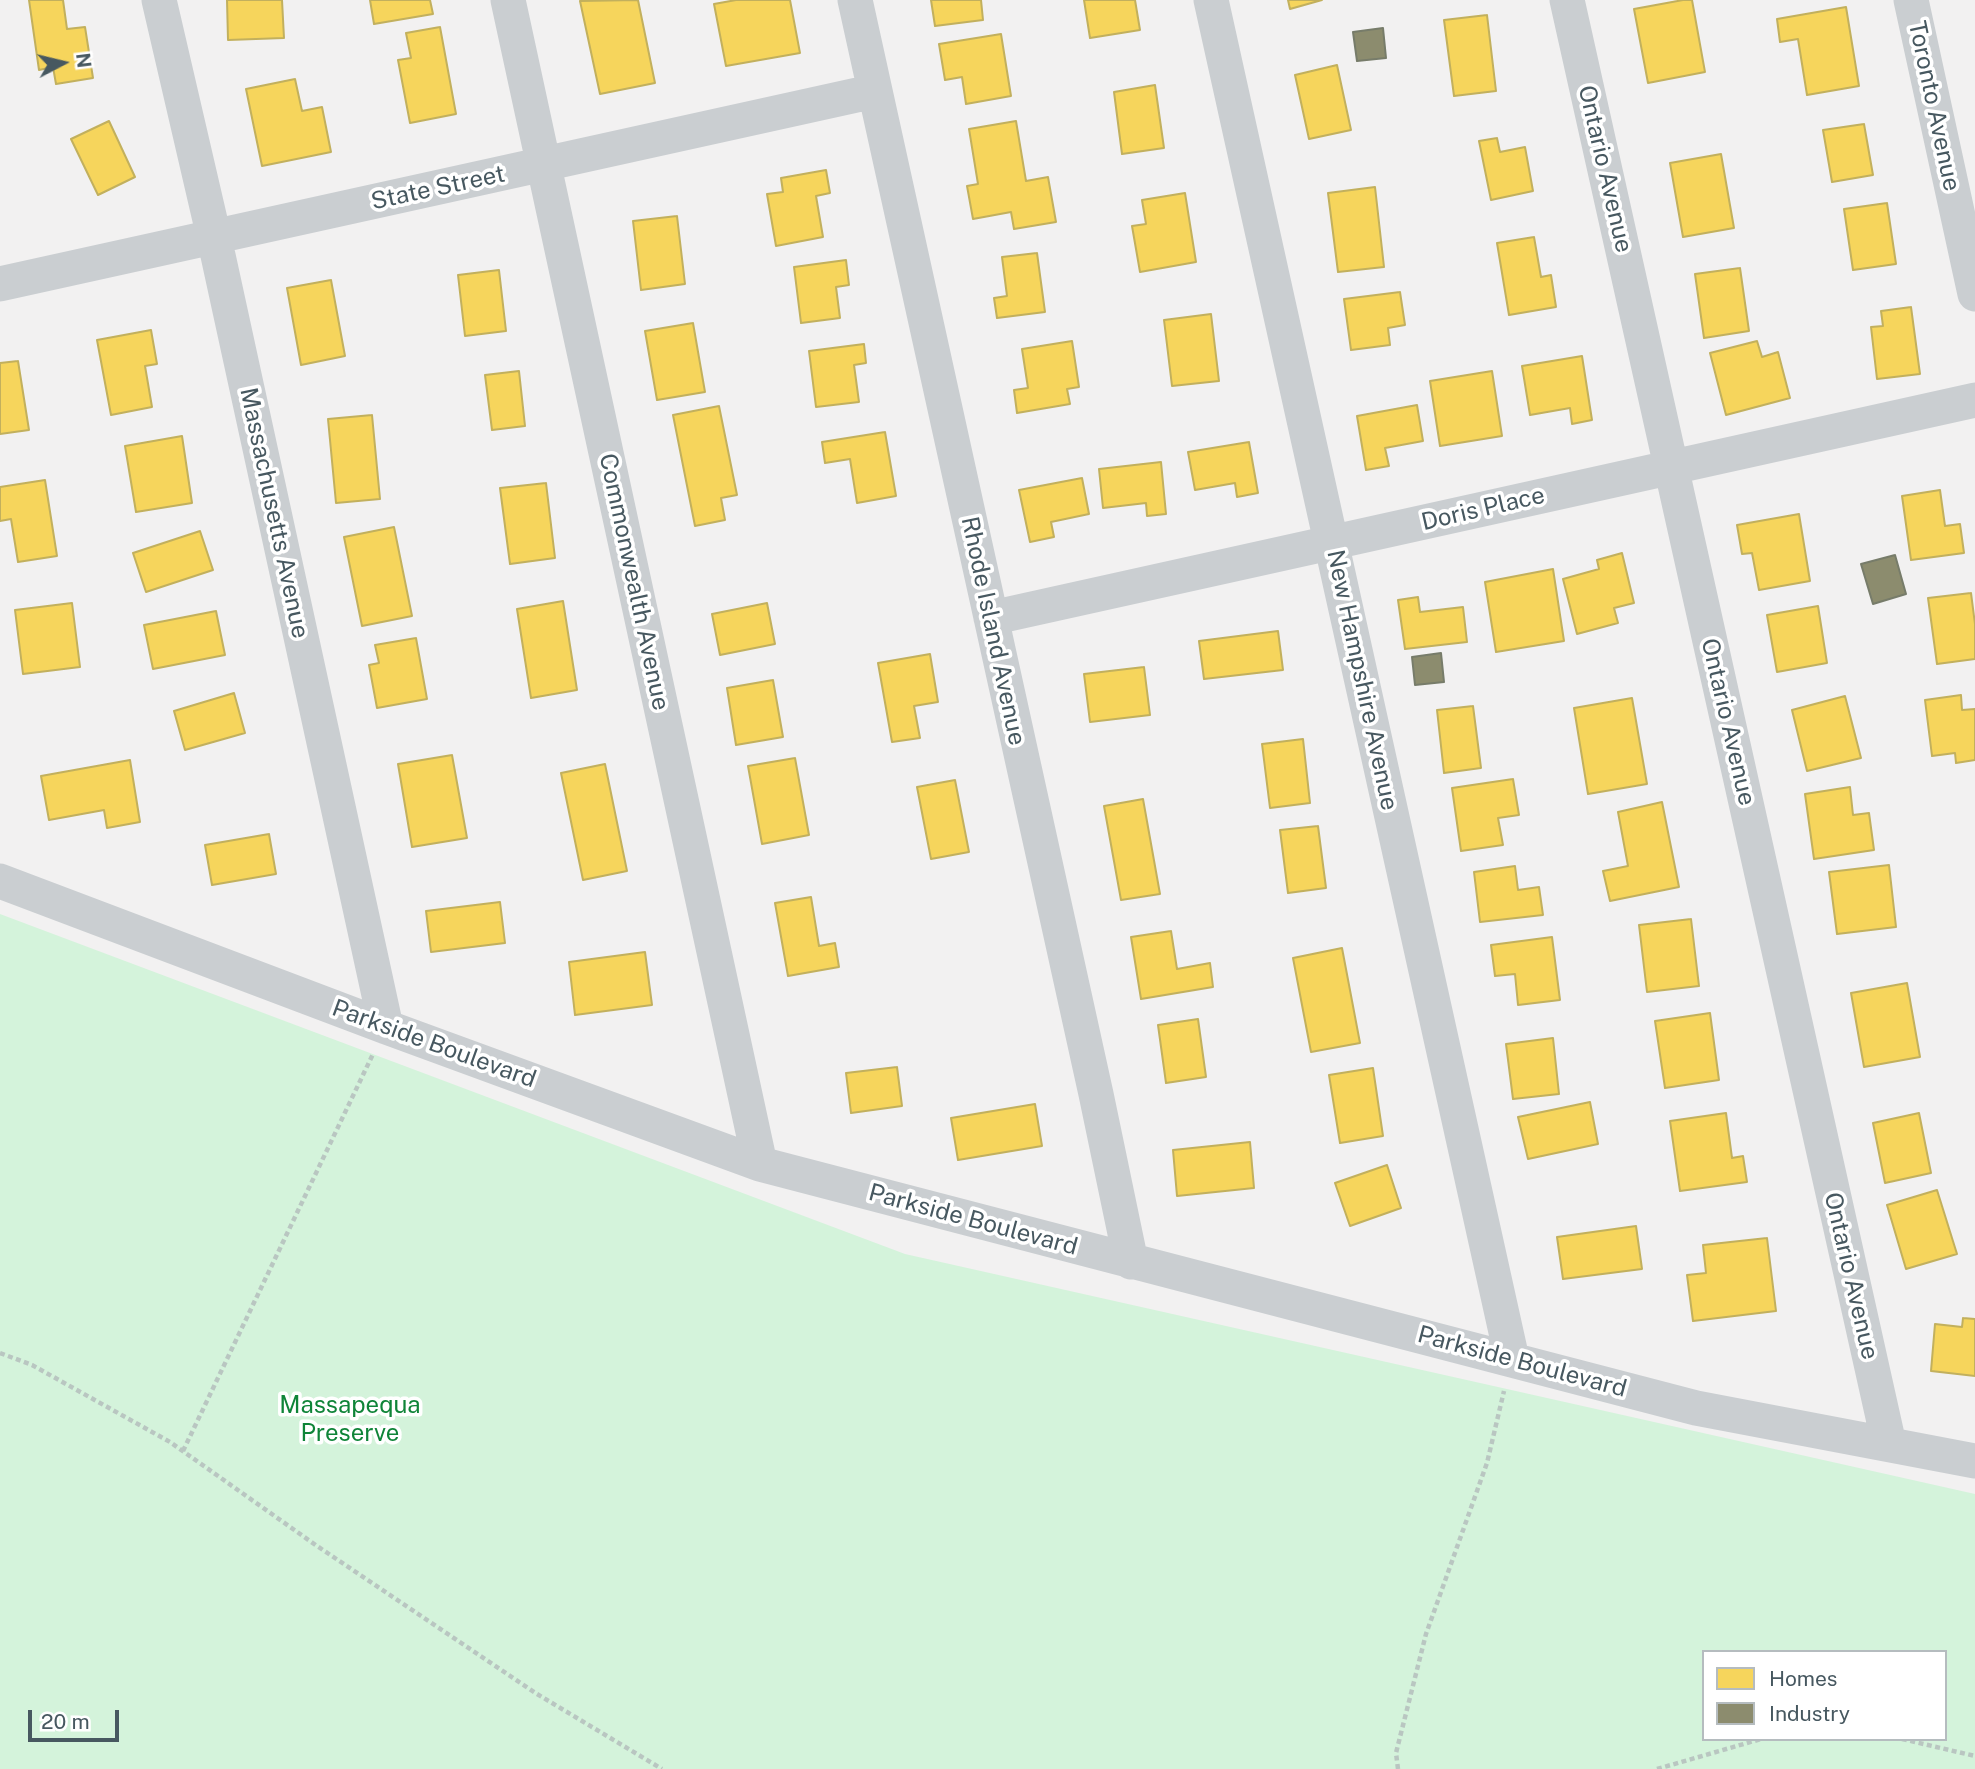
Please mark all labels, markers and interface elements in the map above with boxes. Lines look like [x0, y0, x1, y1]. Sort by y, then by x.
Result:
street label: Toronto Avenue [1902, 18, 1966, 194]
north arrow [28, 28, 98, 98]
text: N [72, 52, 96, 69]
street label: Ontario Avenue [1572, 83, 1638, 255]
street label: State Street [368, 160, 508, 216]
street label: Massachusetts Avenue [233, 385, 315, 641]
street label: Commonwealth Avenue [593, 451, 675, 713]
street label: Doris Place [1418, 481, 1548, 537]
street label: Rhode Island Avenue [955, 514, 1031, 748]
street label: New Hampshire Avenue [1320, 547, 1404, 813]
street label: Ontario Avenue [1695, 636, 1761, 808]
street label: Parkside Boulevard [328, 994, 540, 1094]
street label: Parkside Boulevard [865, 1178, 1081, 1262]
street label: Ontario Avenue [1818, 1190, 1884, 1362]
street label: Parkside Boulevard [1414, 1320, 1630, 1404]
park label: Massapequa Preserve [279, 1392, 421, 1448]
legend [1702, 1650, 1947, 1741]
text: Homes [1769, 1666, 1837, 1691]
scale bar [32, 1696, 122, 1740]
text: Industry [1769, 1701, 1850, 1726]
text: 20 m [41, 1709, 90, 1734]

